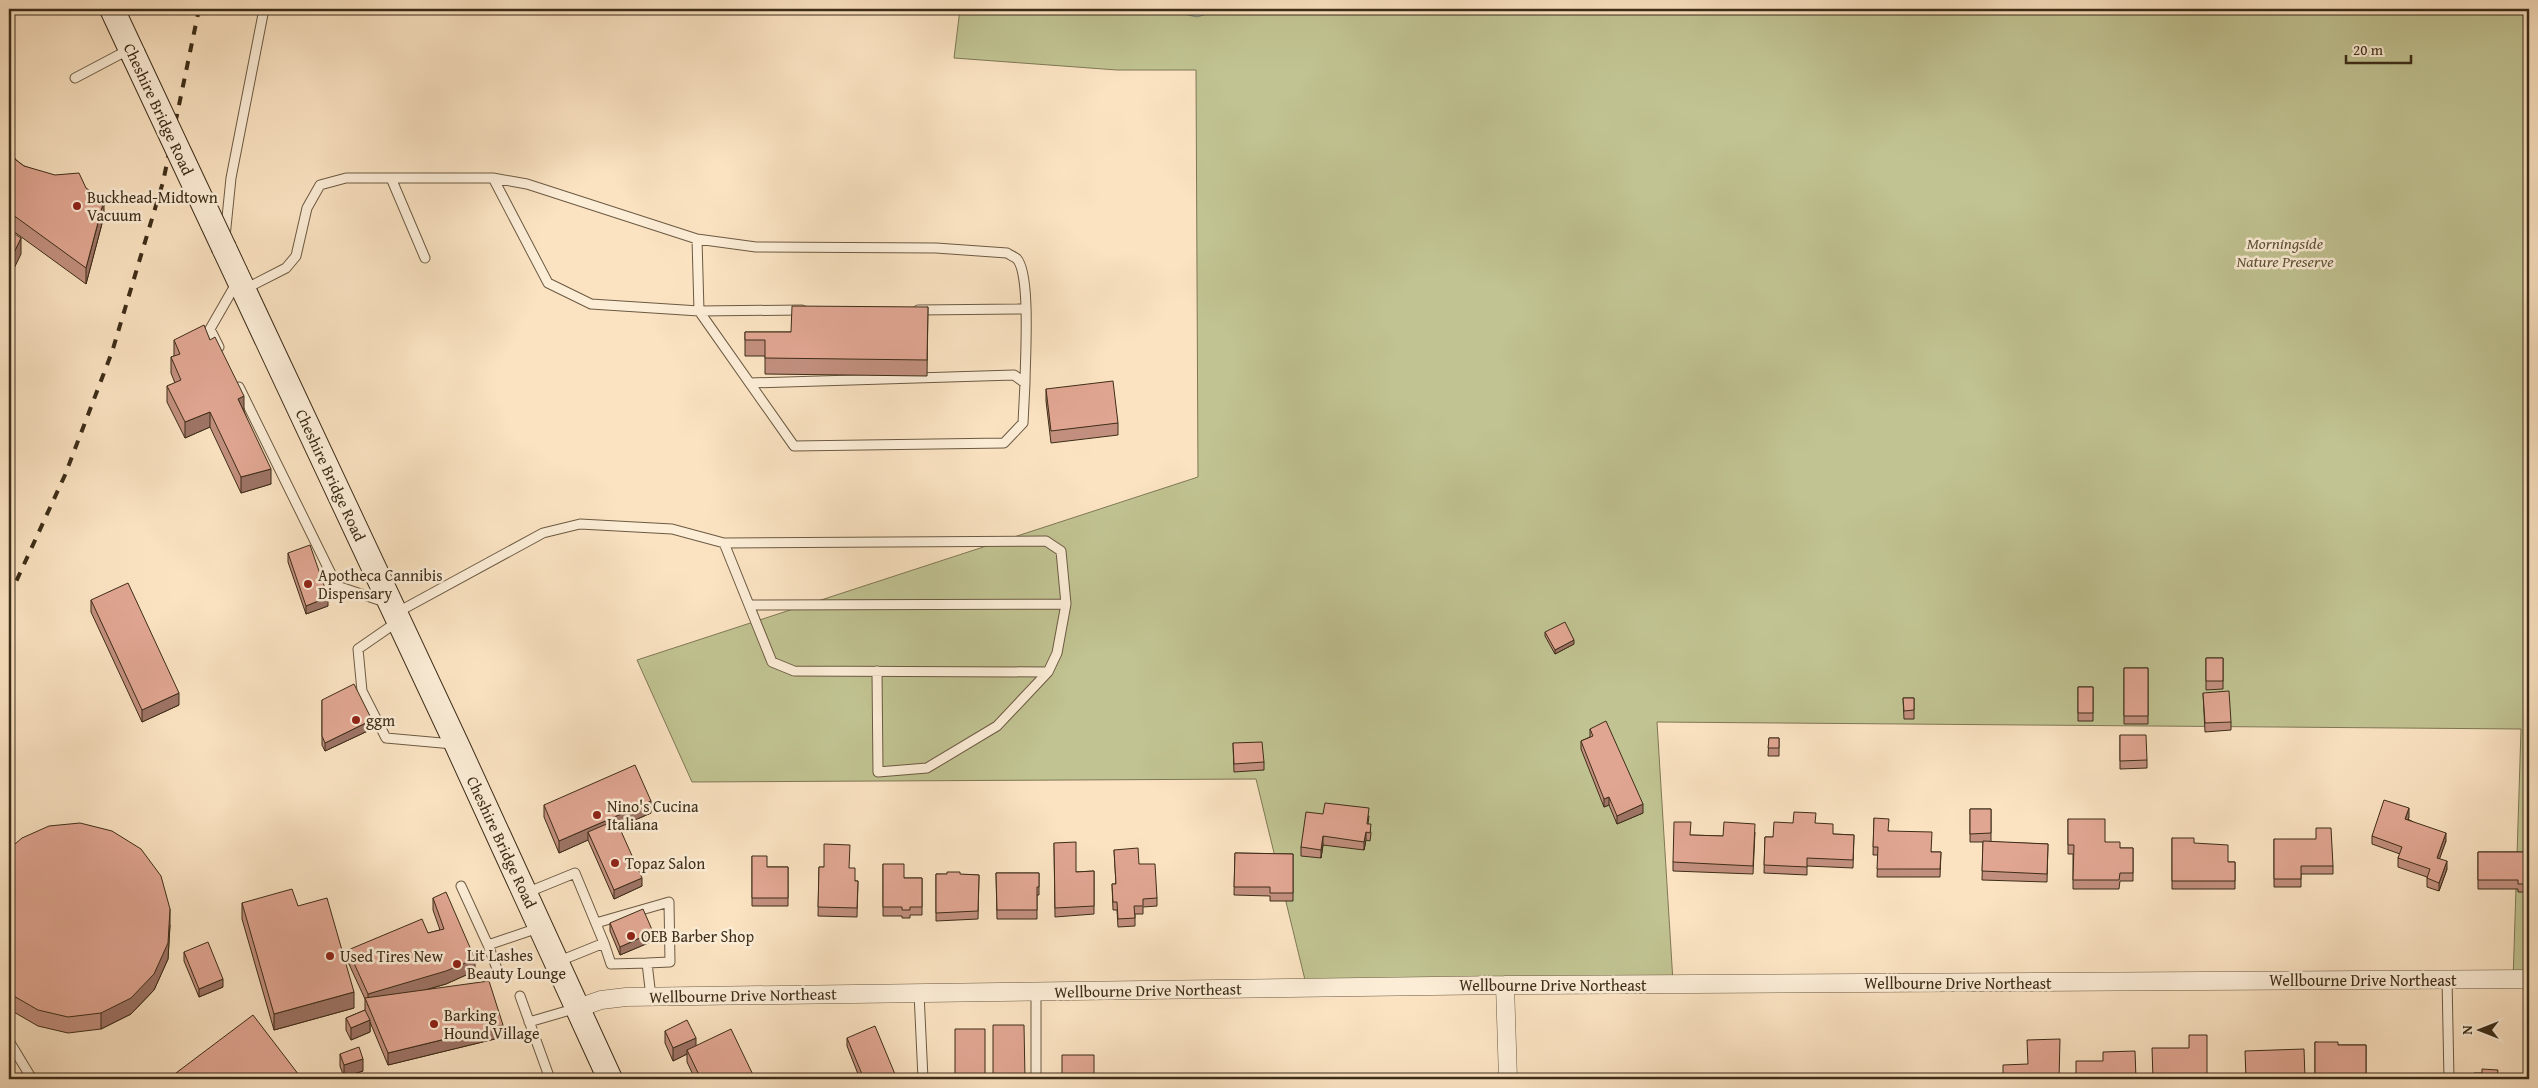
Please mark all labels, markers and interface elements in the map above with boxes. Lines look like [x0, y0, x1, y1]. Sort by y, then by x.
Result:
scale bar [2346, 32, 2410, 64]
street label: Cheshire Bridge Road [118, 39, 200, 180]
text: 20 m [2353, 39, 2384, 60]
place label: Buckhead-Midtown Vacuum [87, 185, 218, 227]
marker: Buckhead-Midtown Vacuum [71, 200, 83, 212]
park label: Morningside Nature Preserve [2235, 231, 2334, 273]
street label: Cheshire Bridge Road [290, 405, 372, 546]
place label: Apotheca Cannibis Dispensary [318, 563, 443, 605]
marker: Apotheca Cannibis Dispensary [302, 578, 314, 590]
place label: ggm [366, 708, 395, 732]
marker: ggm [350, 714, 362, 726]
street label: Cheshire Bridge Road [461, 772, 543, 913]
place label: Nino's Cucina Italiana [607, 794, 699, 836]
marker: Nino's Cucina Italiana [591, 809, 603, 821]
place label: Topaz Salon [625, 851, 705, 875]
marker: Topaz Salon [609, 857, 621, 869]
place label: OEB Barber Shop [641, 924, 755, 948]
marker: OEB Barber Shop [625, 930, 637, 942]
place label: Lit Lashes Beauty Lounge [467, 943, 566, 985]
place label: Used Tires New [340, 944, 444, 968]
marker: Used Tires New [324, 950, 336, 962]
marker: Lit Lashes Beauty Lounge [451, 958, 463, 970]
street label: Wellbourne Drive Northeast [2269, 968, 2457, 992]
street label: Wellbourne Drive Northeast [1864, 971, 2052, 995]
street label: Wellbourne Drive Northeast [1459, 973, 1647, 997]
street label: Wellbourne Drive Northeast [1054, 976, 1242, 1004]
street label: Wellbourne Drive Northeast [649, 981, 837, 1009]
place label: Barking Hound Village [444, 1003, 539, 1045]
north arrow [2456, 1006, 2506, 1056]
marker: Barking Hound Village [428, 1018, 440, 1030]
text: N [2457, 1025, 2477, 1035]

